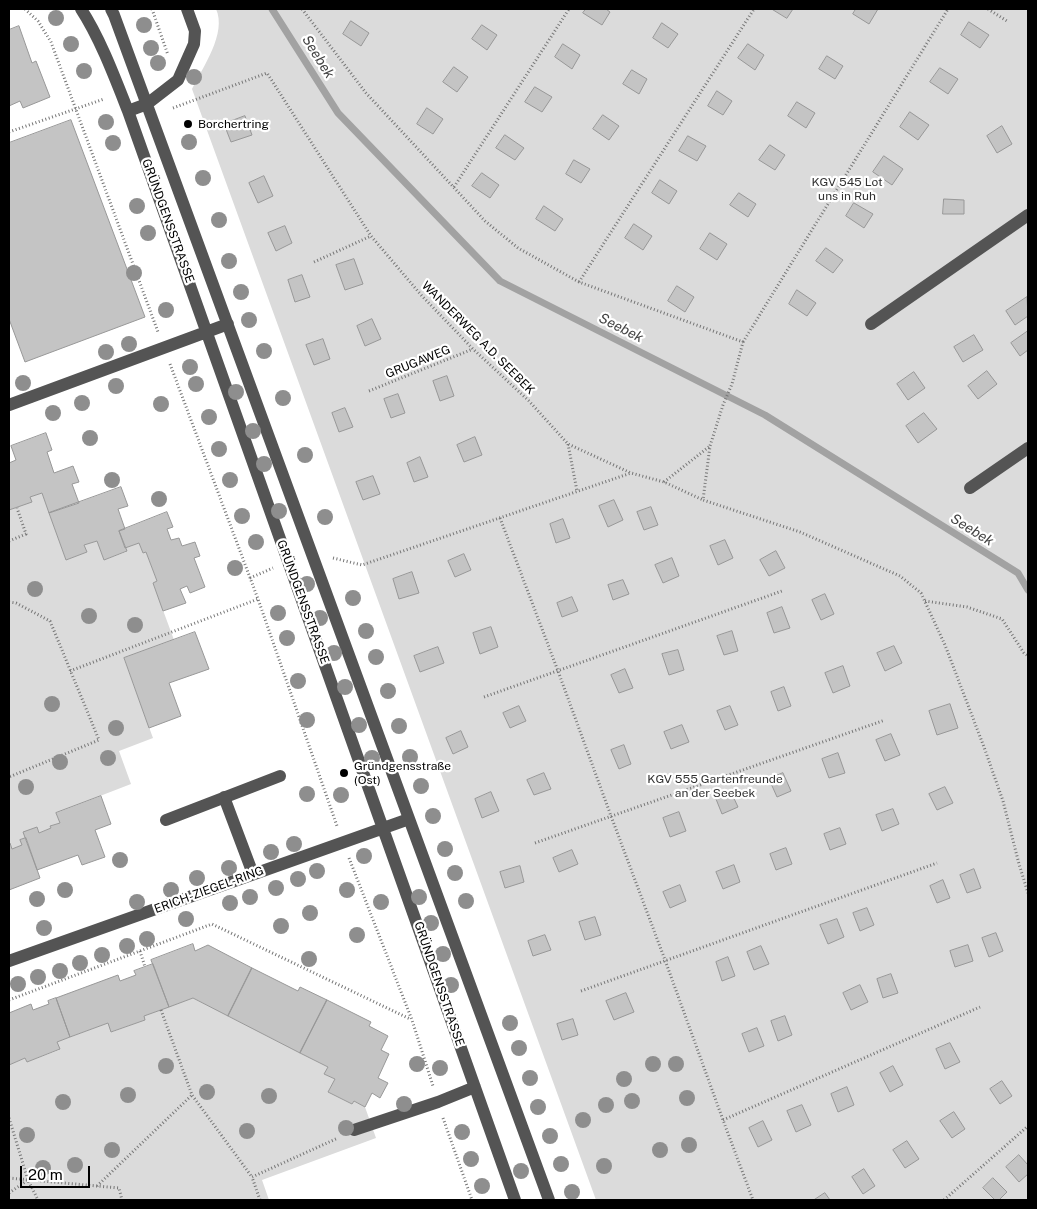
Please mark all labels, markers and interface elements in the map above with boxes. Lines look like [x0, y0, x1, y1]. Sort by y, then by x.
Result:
water label: Seebek [298, 32, 338, 82]
place label: Borchertring [198, 117, 269, 131]
marker: Borchertring [182, 118, 194, 130]
street label: GRÜNDGENSSTRASSE [139, 157, 197, 285]
park label: KGV 545 Lot uns in Ruh [811, 175, 883, 203]
street label: WANDERWEG A.D. SEEBEK [419, 279, 537, 397]
water label: Seebek [596, 310, 646, 346]
street label: GRUGAWEG [383, 342, 453, 382]
water label: Seebek [947, 510, 997, 550]
street label: GRÜNDGENSSTRASSE [274, 538, 332, 666]
place label: Gründgensstraße (Ost) [354, 759, 451, 787]
marker: Gründgensstraße (Ost) [338, 767, 350, 779]
park label: KGV 555 Gartenfreunde an der Seebek [647, 772, 783, 800]
street label: ERICH-ZIEGEL-RING [152, 863, 266, 917]
street label: GRÜNDGENSSTRASSE [411, 920, 467, 1048]
scale bar [22, 1156, 92, 1188]
text: 20 m [28, 1166, 63, 1183]

